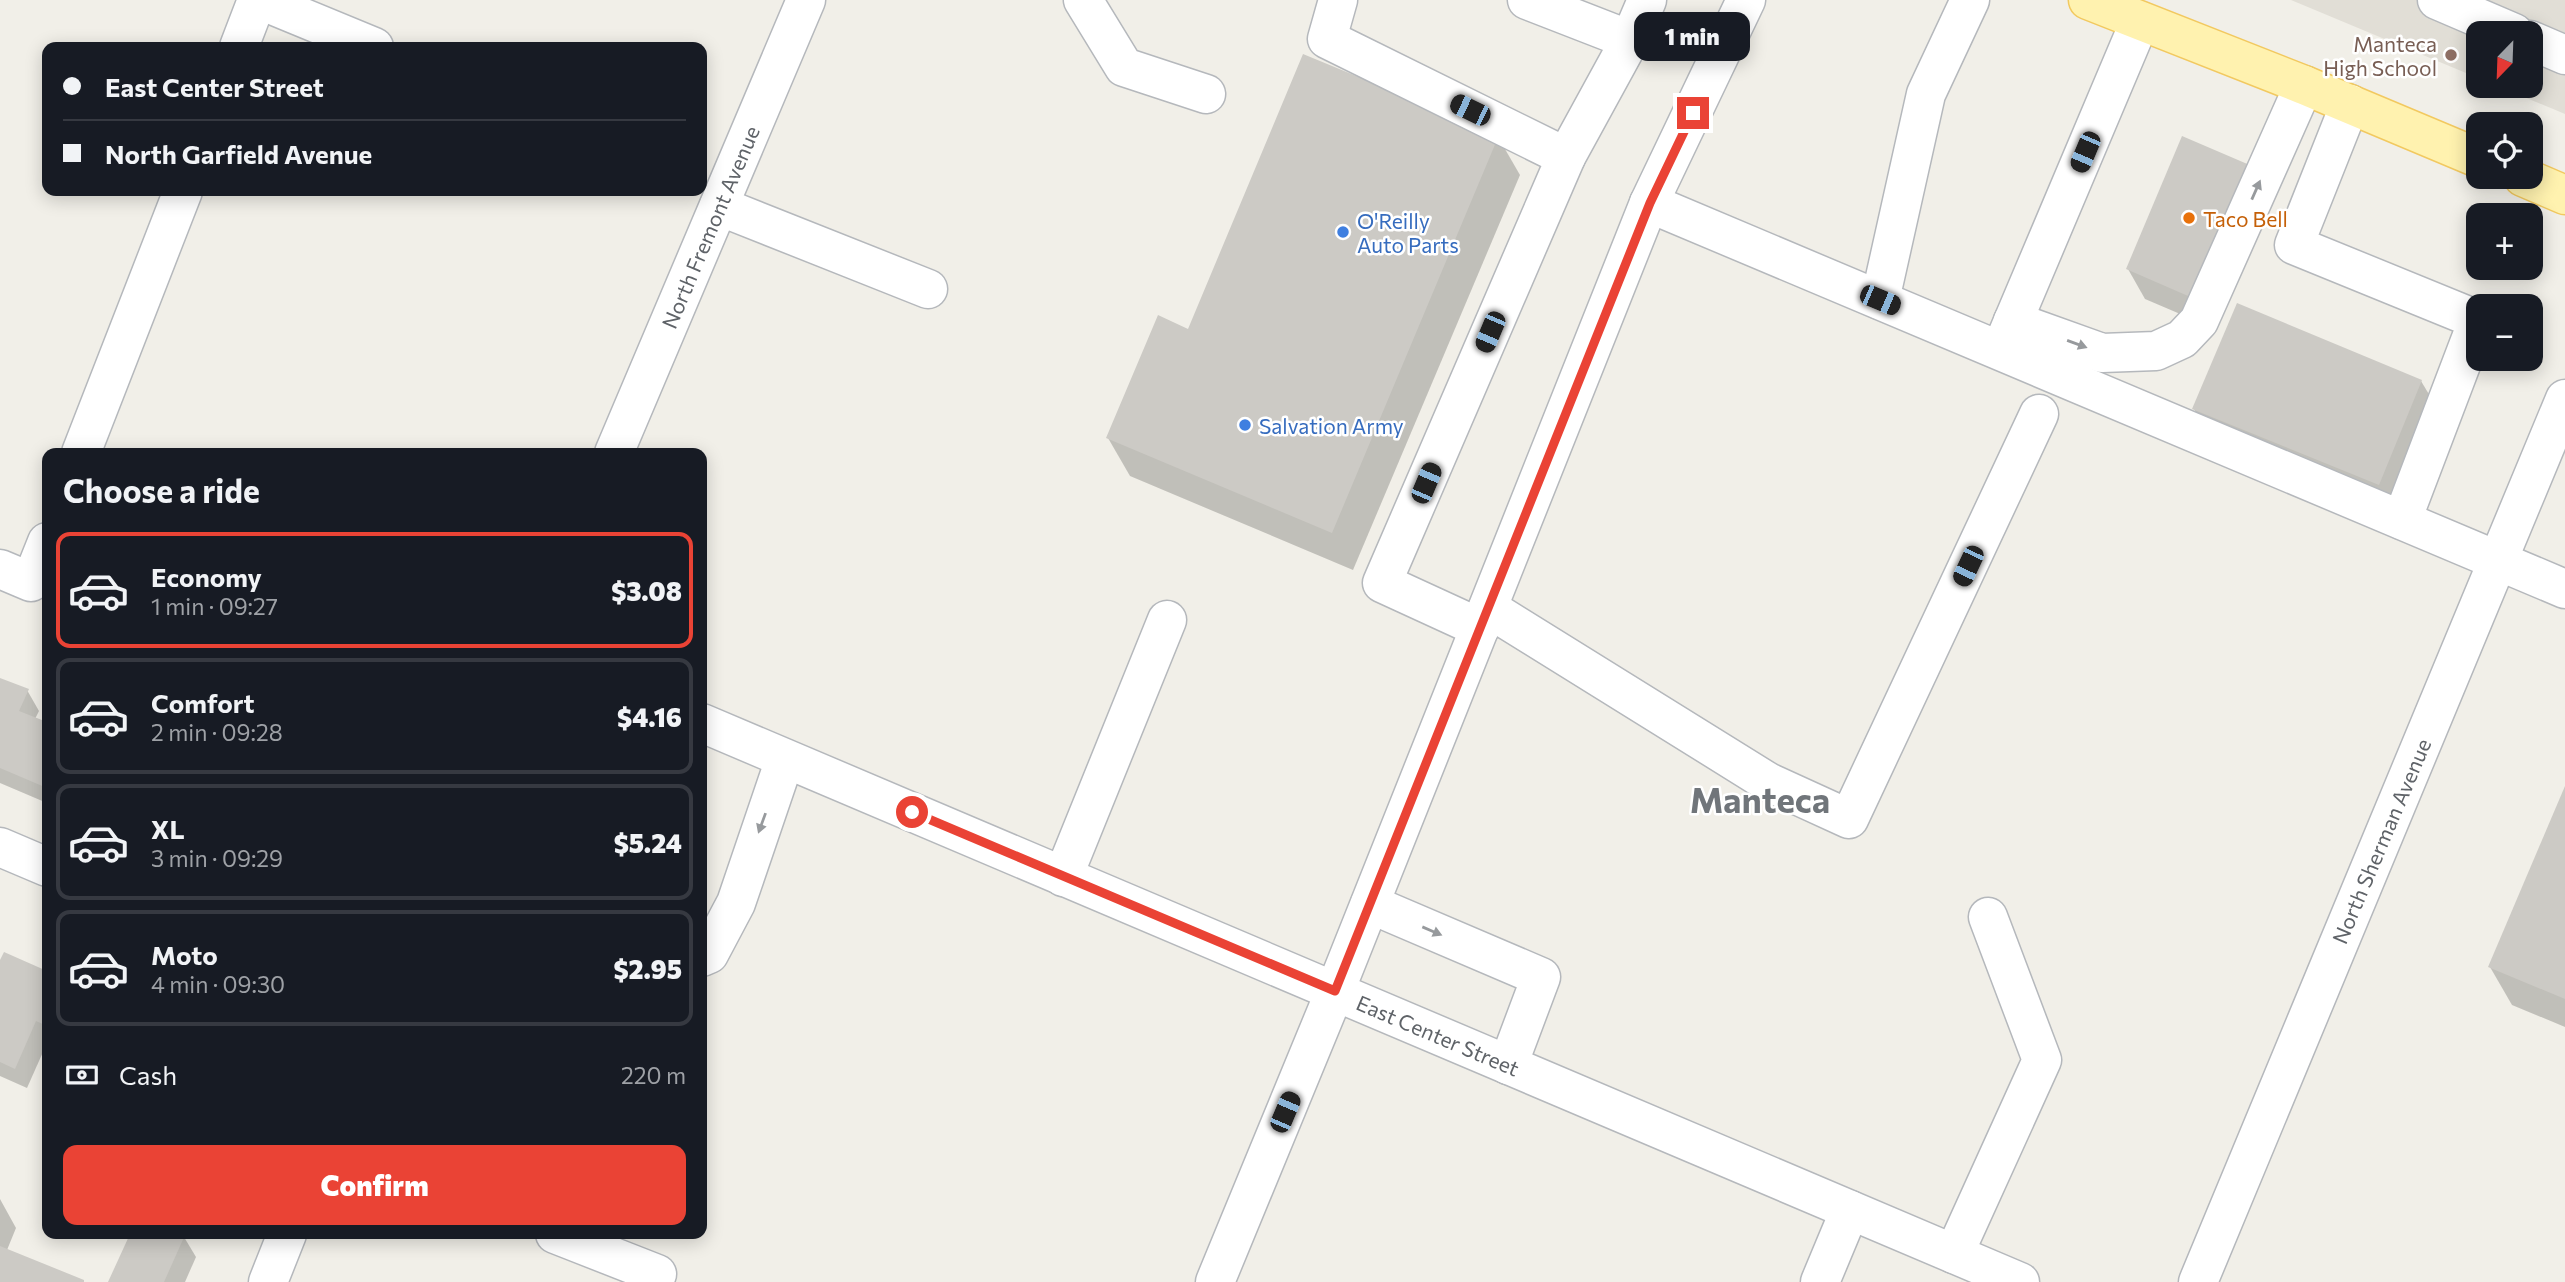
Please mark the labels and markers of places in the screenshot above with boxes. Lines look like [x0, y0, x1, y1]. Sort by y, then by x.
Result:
place label: Manteca High School [2323, 31, 2437, 80]
marker: Manteca High School [2443, 47, 2459, 63]
place label: Taco Bell [2203, 206, 2288, 231]
place label: O'Reilly Auto Parts [1357, 208, 1459, 257]
marker: Taco Bell [2181, 210, 2197, 226]
marker: O'Reilly Auto Parts [1335, 224, 1351, 240]
place label: Salvation Army [1259, 413, 1404, 438]
marker: Salvation Army [1237, 417, 1253, 433]

